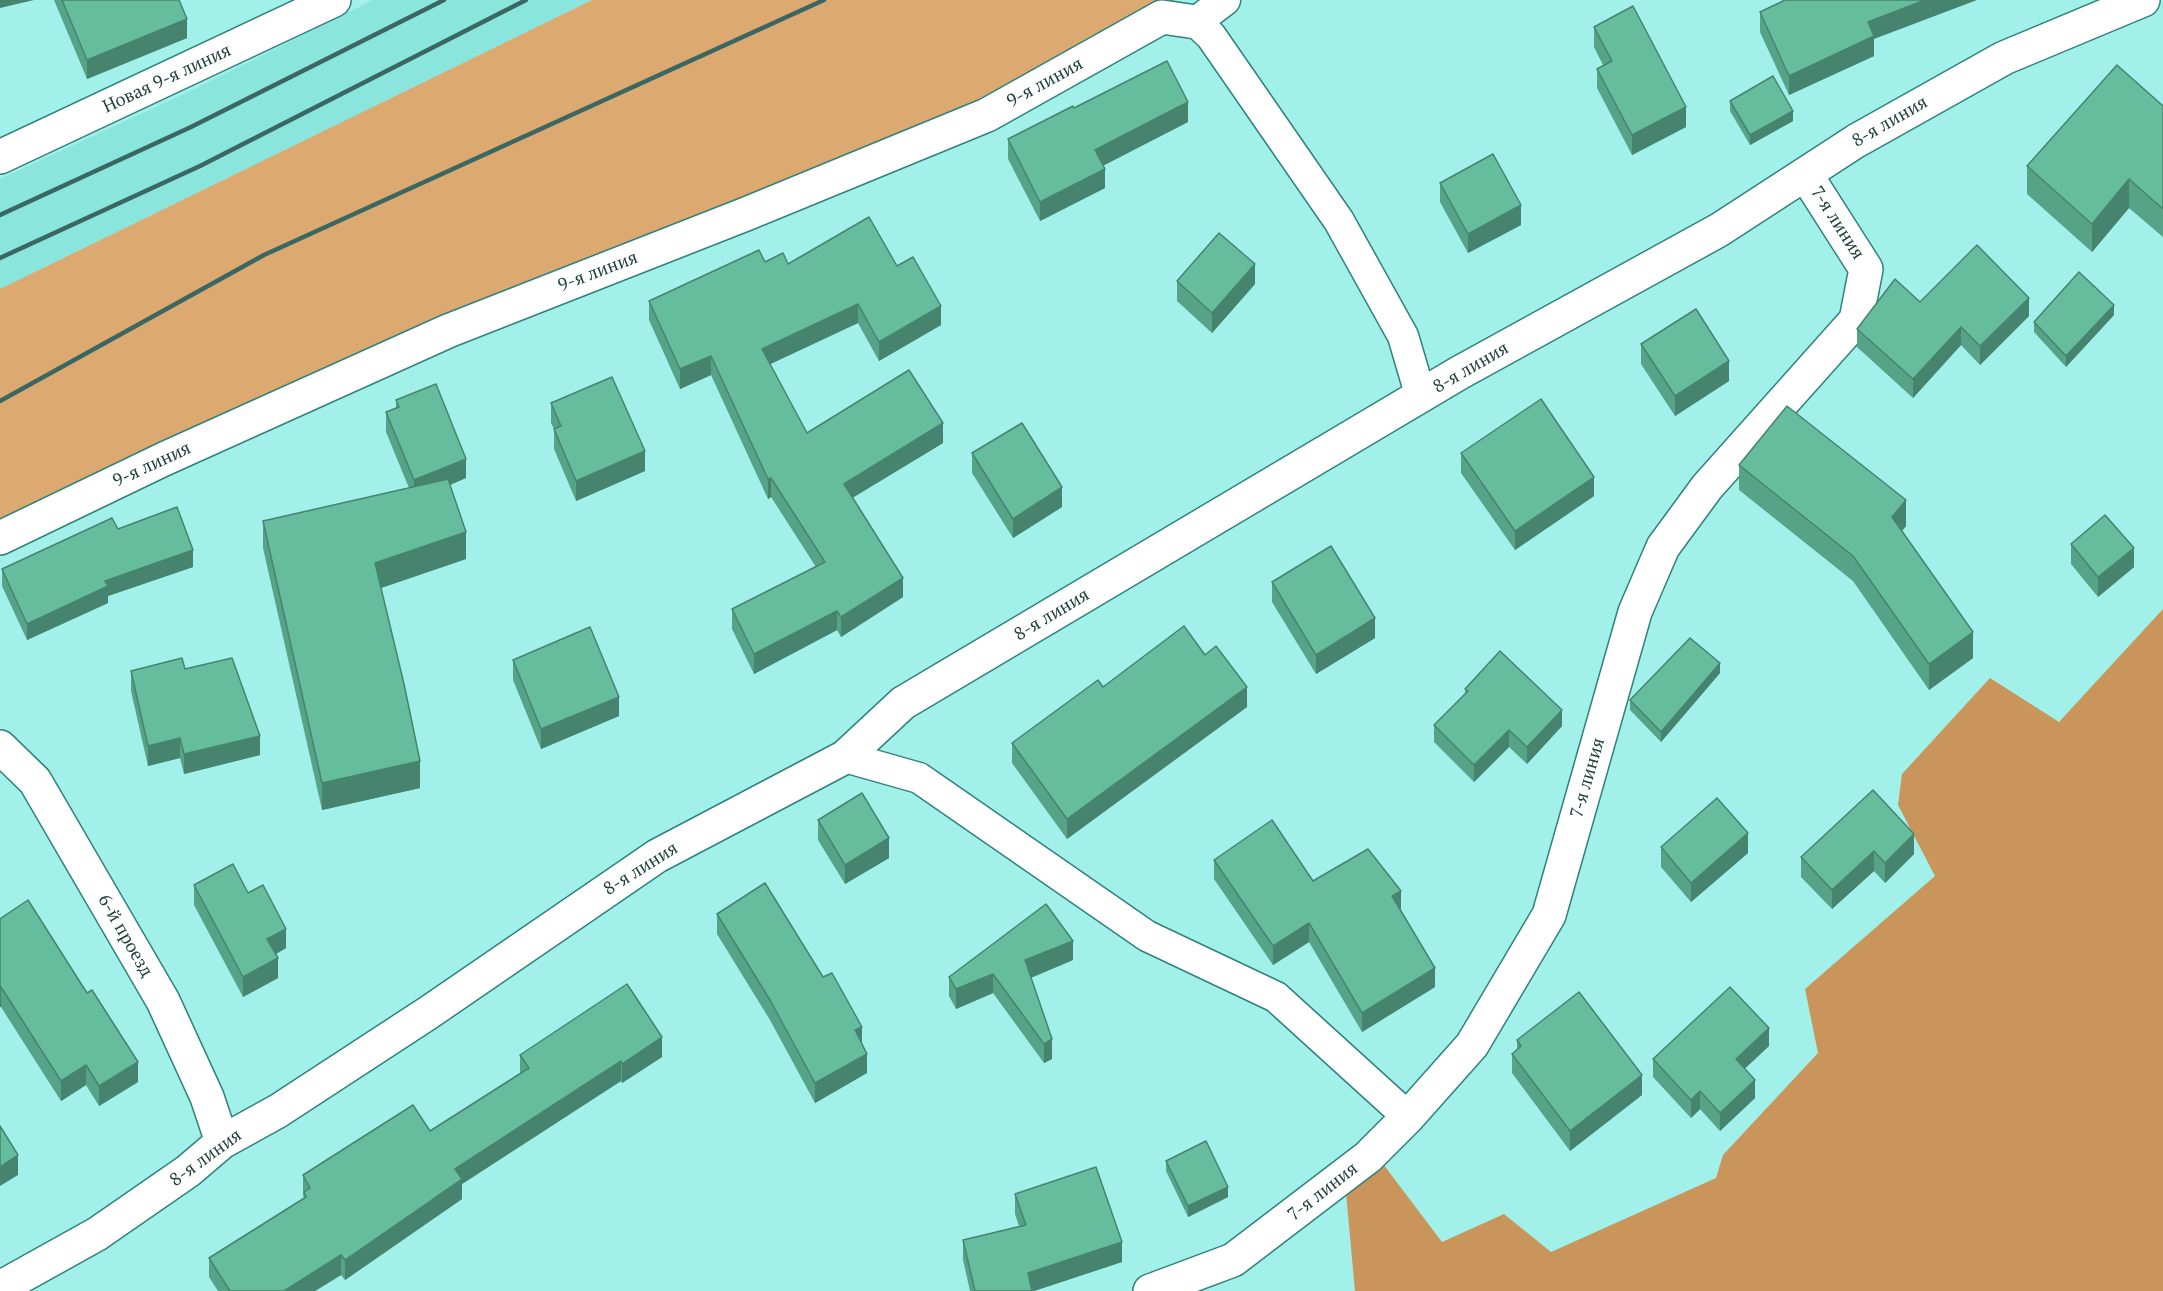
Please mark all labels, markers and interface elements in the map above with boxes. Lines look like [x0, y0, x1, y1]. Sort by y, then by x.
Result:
street label: Новая 9-я линия [99, 40, 235, 118]
street label: 9-я линия [1003, 53, 1087, 113]
street label: 8-я линия [1848, 92, 1932, 152]
street label: 7-я линия [1805, 182, 1869, 264]
street label: 9-я линия [555, 247, 641, 297]
street label: 8-я линия [1429, 338, 1513, 398]
street label: 9-я линия [110, 438, 194, 492]
street label: 8-я линия [1011, 584, 1093, 646]
street label: 7-я линия [1566, 735, 1610, 821]
street label: 8-я линия [600, 838, 682, 900]
street label: 6-й проезд [93, 891, 157, 981]
street label: 8-я линия [166, 1125, 246, 1191]
street label: 7-я линия [1284, 1158, 1362, 1226]

